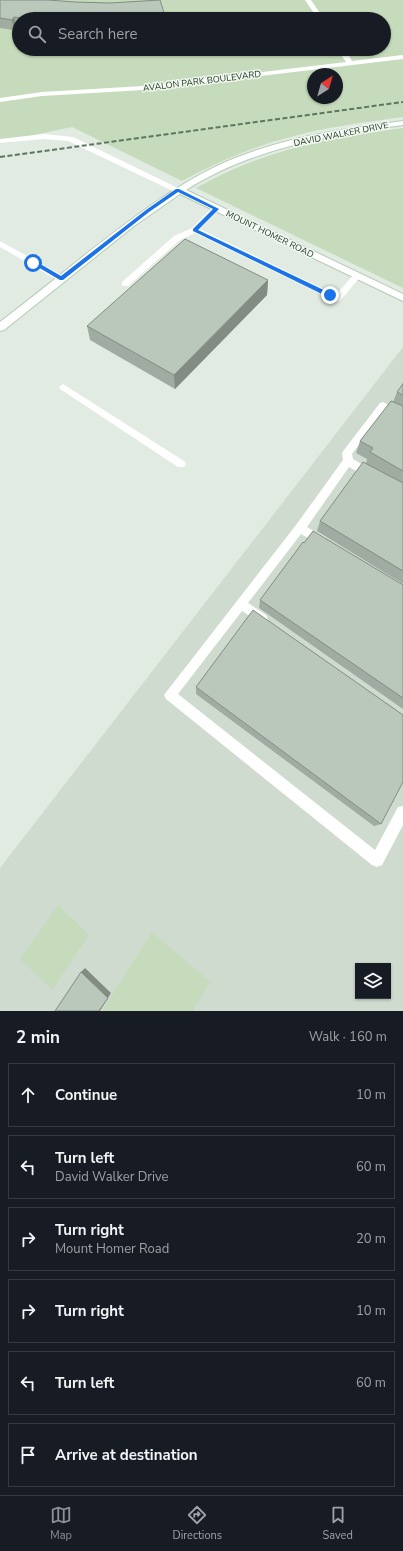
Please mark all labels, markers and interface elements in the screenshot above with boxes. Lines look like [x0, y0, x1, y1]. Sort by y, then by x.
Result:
search box [12, 12, 391, 56]
icon: search [26, 23, 48, 45]
text: Search here [58, 24, 138, 44]
street label: AVALON PARK BOULEVARD [142, 68, 262, 94]
north arrow [307, 68, 343, 104]
street label: DAVID WALKER DRIVE [292, 119, 390, 149]
street label: MOUNT HOMER ROAD [224, 207, 316, 261]
route start [24, 254, 42, 272]
route end [321, 286, 339, 304]
map controls [355, 963, 391, 999]
button: layers [355, 963, 391, 999]
text: 2 min [16, 1026, 60, 1049]
text: Walk · 160 m [309, 1028, 387, 1046]
icon: ahead [17, 1084, 39, 1106]
text: Continue [55, 1085, 117, 1105]
text: 10 m [356, 1086, 386, 1104]
text: Turn left [55, 1148, 114, 1168]
icon: left [17, 1156, 39, 1178]
text: 60 m [356, 1158, 386, 1176]
text: David Walker Drive [55, 1168, 169, 1186]
text: Turn right [55, 1220, 124, 1240]
icon: right [17, 1228, 39, 1250]
text: 20 m [356, 1230, 386, 1248]
text: Mount Homer Road [55, 1240, 169, 1258]
icon: right [17, 1300, 39, 1322]
text: Turn right [55, 1301, 124, 1321]
text: 10 m [356, 1302, 386, 1320]
icon: left [17, 1372, 39, 1394]
text: Turn left [55, 1373, 114, 1393]
text: 60 m [356, 1374, 386, 1392]
icon: arrive [17, 1444, 39, 1466]
text: Arrive at destination [55, 1445, 198, 1465]
tab: Map [50, 1504, 72, 1543]
tab: Directions [172, 1504, 222, 1543]
tab: Saved [322, 1504, 353, 1543]

